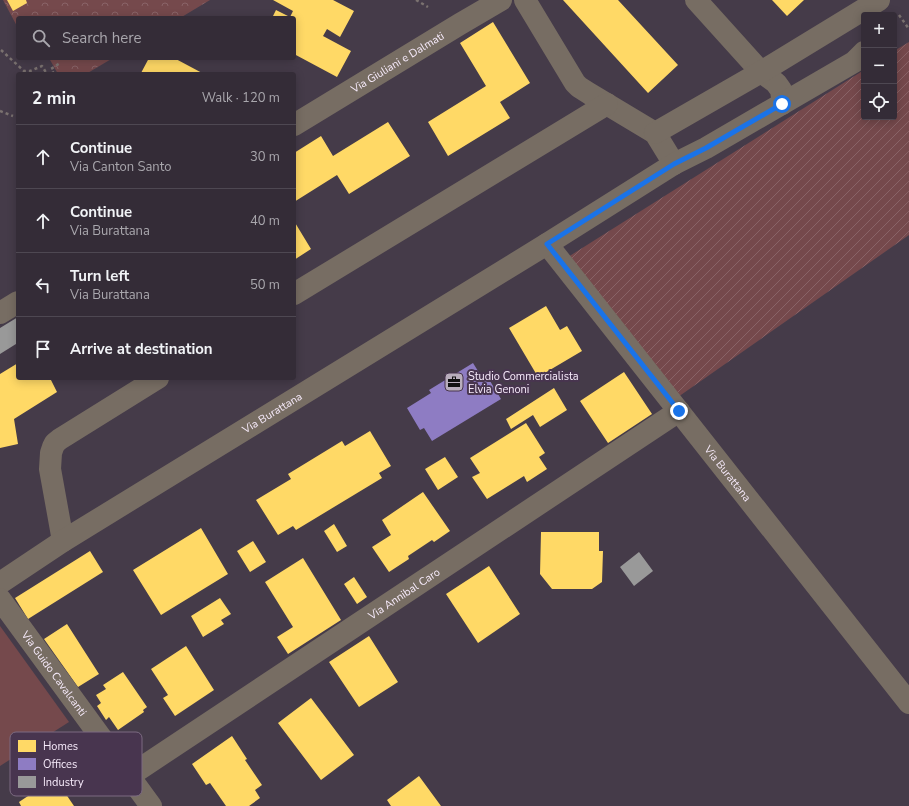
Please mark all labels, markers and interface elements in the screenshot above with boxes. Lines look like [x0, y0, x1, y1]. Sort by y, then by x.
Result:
map controls [861, 12, 897, 120]
button: + [861, 12, 897, 48]
search box [16, 16, 296, 60]
icon: search [30, 27, 52, 49]
text: Search here [62, 28, 142, 48]
street label: Via Giuliani e Dalmati [347, 28, 447, 97]
button: − [861, 48, 897, 84]
button: locate [861, 84, 897, 120]
text: 2 min [32, 87, 76, 110]
text: Walk · 120 m [202, 89, 280, 107]
route start [773, 95, 791, 113]
text: Continue [70, 138, 132, 158]
icon: ahead [32, 146, 54, 168]
text: 30 m [250, 148, 280, 166]
text: Via Canton Santo [70, 158, 171, 176]
text: Continue [70, 202, 132, 222]
icon: ahead [32, 210, 54, 232]
text: 40 m [250, 212, 280, 230]
text: Via Burattana [70, 222, 150, 240]
text: Turn left [70, 266, 129, 286]
icon: left [32, 274, 54, 296]
text: 50 m [250, 276, 280, 294]
text: Via Burattana [70, 286, 150, 304]
icon: arrive [32, 338, 54, 360]
text: Arrive at destination [70, 339, 213, 359]
place label: Studio Commercialista Elvia Genoni [468, 369, 579, 397]
office icon: Studio Commercialista Elvia Genoni [443, 371, 465, 393]
street label: Via Burattana [238, 389, 305, 437]
route end [670, 402, 688, 420]
street label: Via Burattana [700, 441, 755, 505]
street label: Via Annibal Caro [364, 564, 443, 623]
street label: Via Guido Cavalcanti [17, 627, 90, 719]
legend [10, 732, 142, 796]
text: Homes [43, 739, 78, 754]
text: Offices [43, 757, 77, 772]
text: Industry [43, 775, 84, 790]

